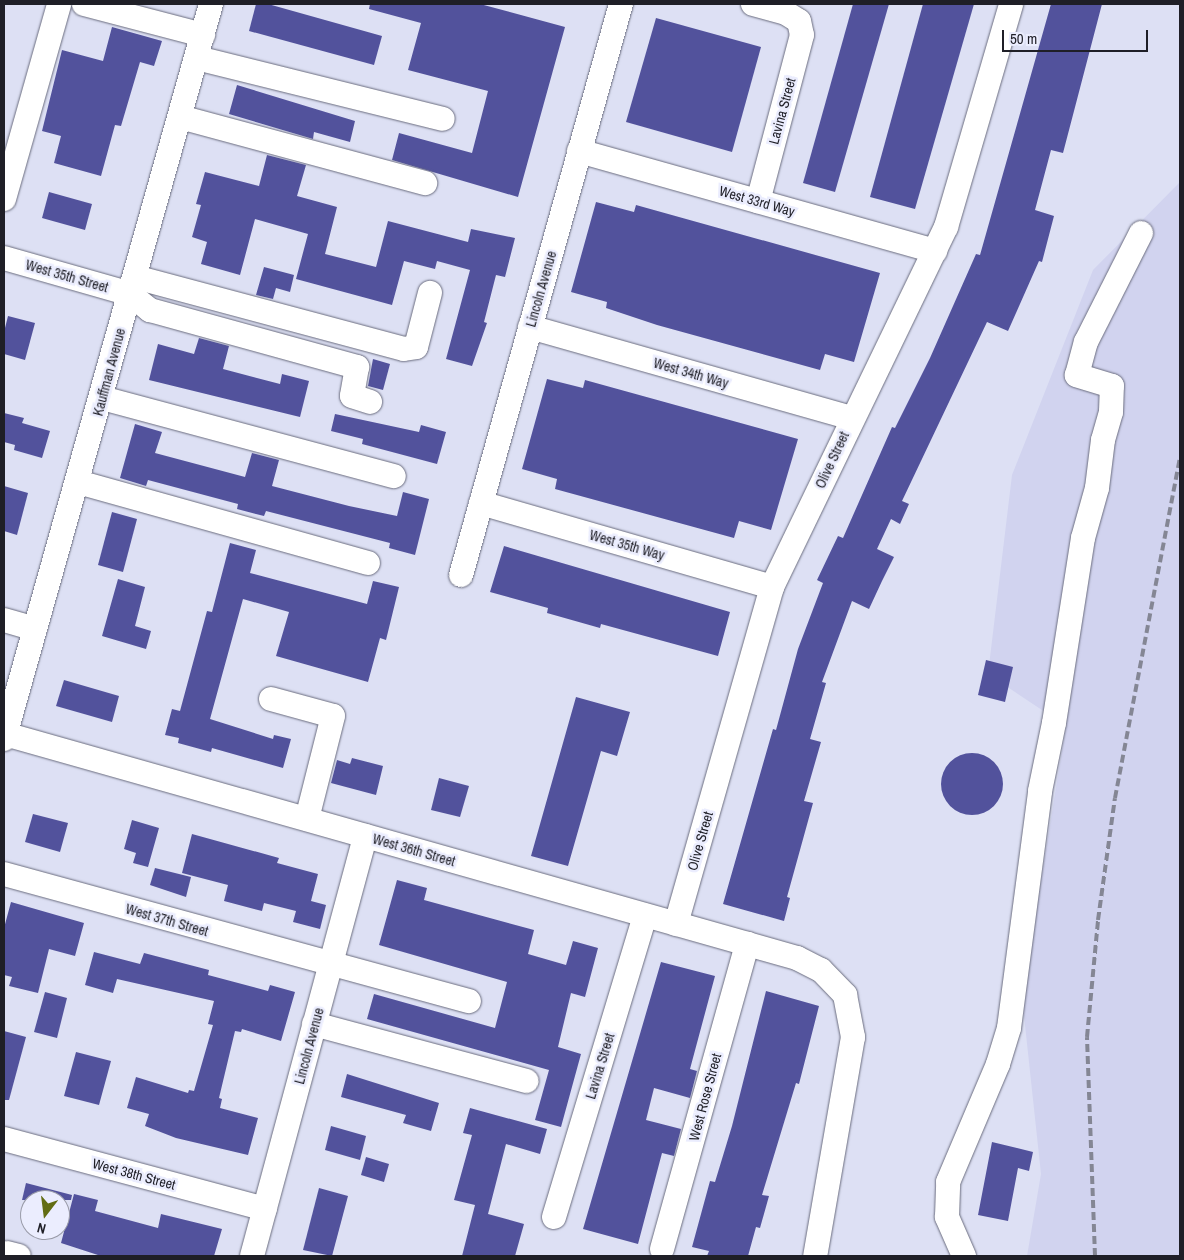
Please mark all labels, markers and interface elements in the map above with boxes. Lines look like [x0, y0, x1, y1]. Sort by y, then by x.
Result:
scale bar [1004, 20, 1150, 52]
text: 50 m [1010, 28, 1037, 49]
street label: Lavina Street [765, 76, 799, 146]
street label: West 33rd Way [717, 182, 797, 220]
street label: Lincoln Avenue [522, 249, 560, 329]
street label: West 35th Street [24, 256, 110, 296]
street label: Kauffman Avenue [89, 326, 129, 418]
street label: West 34th Way [652, 354, 730, 392]
street label: Olive Street [812, 429, 852, 491]
street label: West 35th Way [588, 526, 666, 564]
street label: Olive Street [684, 810, 716, 872]
street label: West 36th Street [371, 830, 457, 870]
street label: West 37th Street [124, 900, 210, 940]
street label: Lincoln Avenue [291, 1006, 327, 1086]
street label: Lavina Street [582, 1031, 618, 1101]
street label: West Rose Street [685, 1051, 725, 1143]
street label: West 38th Street [91, 1155, 177, 1193]
north arrow [20, 1190, 70, 1240]
text: N [35, 1219, 48, 1238]

